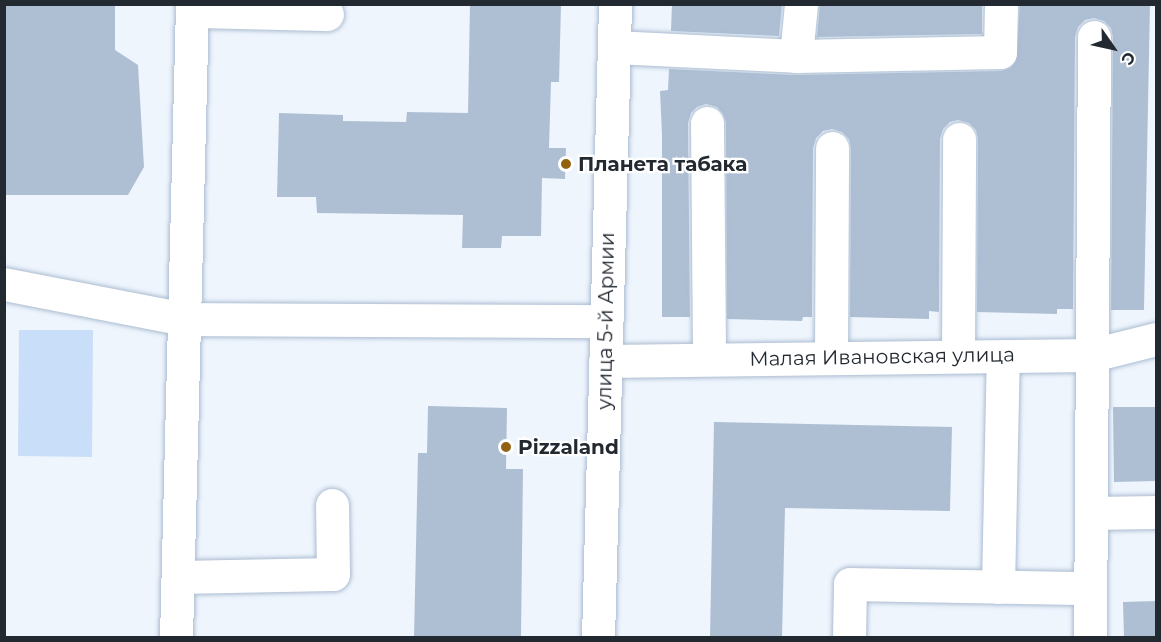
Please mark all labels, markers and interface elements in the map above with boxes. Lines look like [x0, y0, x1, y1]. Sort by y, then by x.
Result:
north arrow [1083, 18, 1143, 78]
text: С [1117, 48, 1139, 68]
place label: Планета табака [578, 152, 747, 176]
marker: Планета табака [559, 157, 573, 171]
street label: улица 5-й Армии [592, 232, 620, 410]
street label: Малая Ивановская улица [749, 343, 1015, 371]
place label: Pizzaland [518, 435, 619, 459]
marker: Pizzaland [499, 440, 513, 454]

